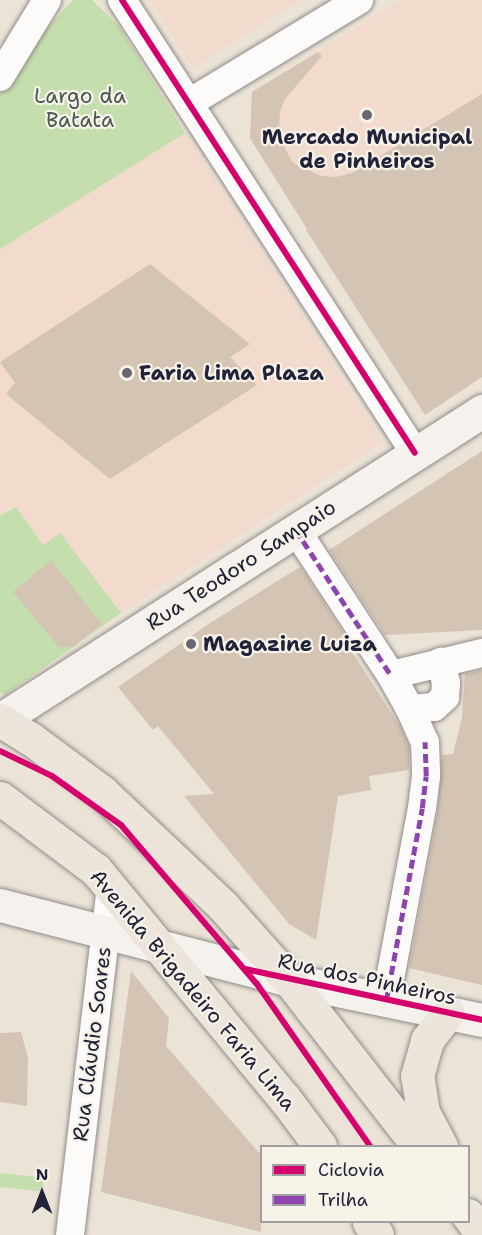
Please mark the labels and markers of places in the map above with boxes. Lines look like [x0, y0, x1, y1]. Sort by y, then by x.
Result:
marker: Mercado Municipal de Pinheiros [360, 108, 374, 122]
place label: Mercado Municipal de Pinheiros [262, 124, 472, 174]
place label: Faria Lima Plaza [139, 360, 324, 386]
marker: Faria Lima Plaza [120, 366, 134, 380]
place label: Magazine Luiza [203, 631, 377, 657]
marker: Magazine Luiza [184, 637, 198, 651]

